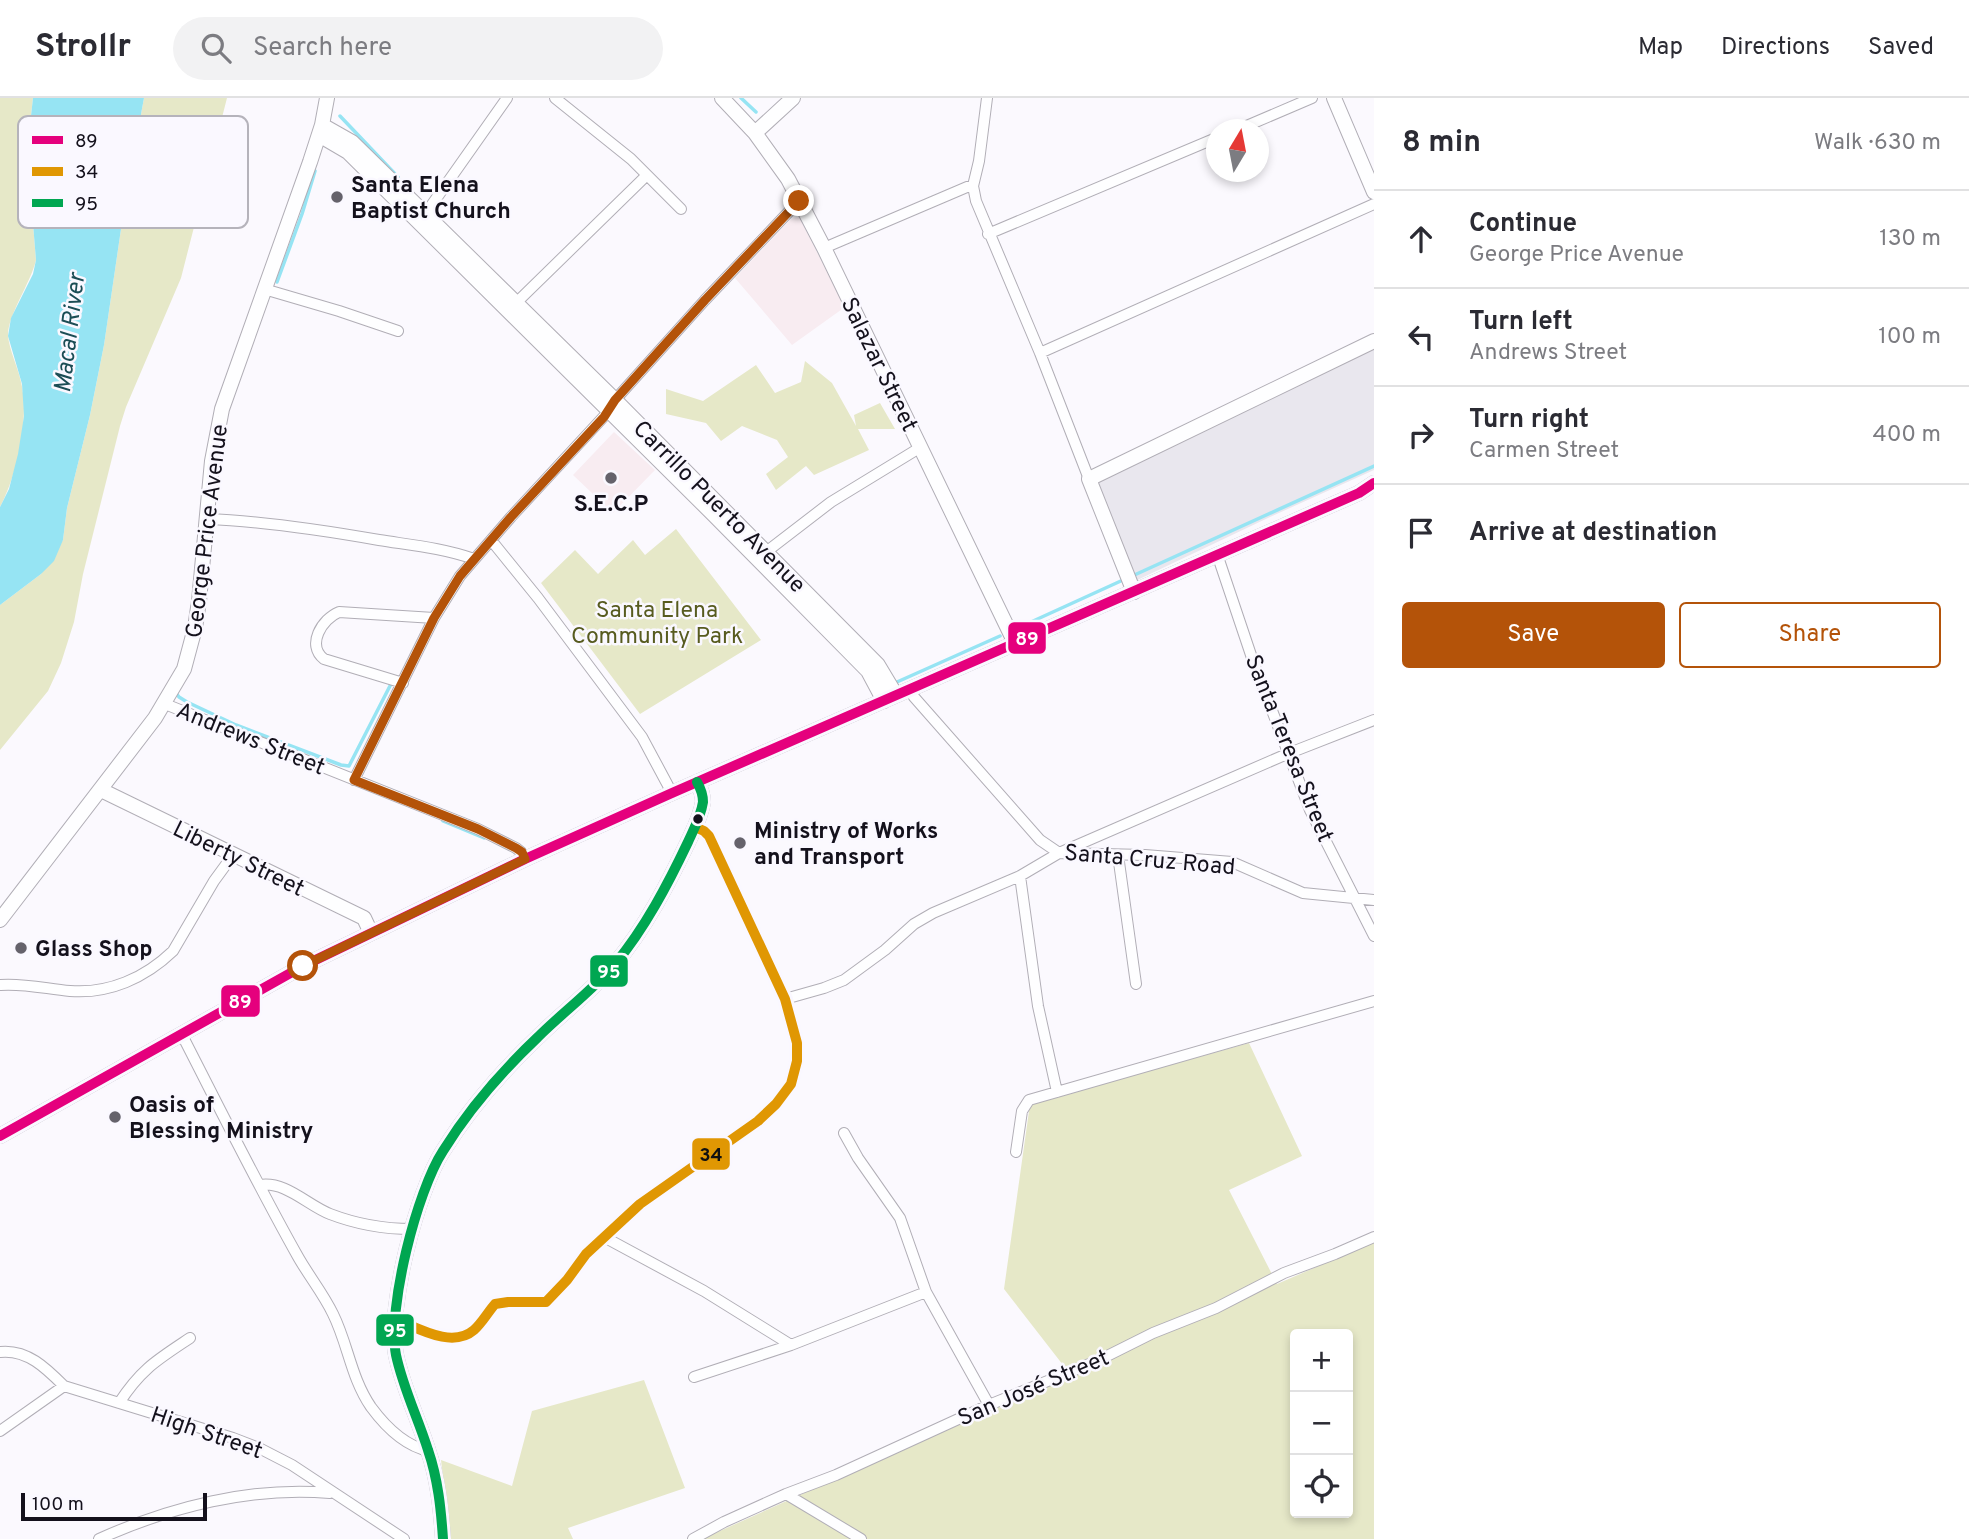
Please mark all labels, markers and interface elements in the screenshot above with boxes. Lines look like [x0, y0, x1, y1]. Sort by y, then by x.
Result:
search box [173, 17, 663, 80]
text: Strollr [35, 27, 131, 69]
icon: search [197, 29, 235, 67]
text: Search here [253, 32, 392, 65]
text: Map [1638, 33, 1683, 63]
text: Directions [1721, 33, 1830, 63]
text: Saved [1868, 33, 1934, 63]
legend [18, 116, 248, 228]
north arrow [1206, 119, 1269, 182]
text: 8 min [1402, 125, 1481, 162]
text: Walk · 630 m [1814, 129, 1941, 158]
text: 89 [75, 130, 98, 154]
text: 34 [75, 161, 98, 185]
place label: Santa Elena Baptist Church [351, 172, 511, 227]
route end [783, 185, 814, 216]
marker: Santa Elena Baptist Church [329, 189, 345, 205]
text: 95 [75, 193, 98, 217]
text: Continue [1469, 208, 1577, 241]
icon: ahead [1402, 220, 1440, 258]
text: 130 m [1879, 225, 1941, 254]
text: George Price Avenue [1469, 241, 1684, 270]
water label: Macal River [49, 270, 93, 395]
street label: Salazar Street [833, 293, 923, 437]
text: Turn left [1469, 306, 1573, 339]
icon: left [1402, 318, 1440, 356]
text: 100 m [1878, 323, 1941, 352]
text: Andrews Street [1469, 339, 1627, 368]
text: Turn right [1469, 404, 1589, 437]
street label: Carrillo Puerto Avenue [626, 415, 811, 600]
icon: right [1402, 416, 1440, 454]
text: 400 m [1872, 421, 1941, 450]
street label: George Price Avenue [181, 423, 236, 640]
text: Carmen Street [1469, 437, 1619, 466]
marker: S.E.C.P [603, 470, 619, 486]
place label: S.E.C.P [574, 491, 648, 520]
icon: arrive [1402, 514, 1440, 552]
text: Arrive at destination [1469, 517, 1717, 550]
park label: Santa Elena Community Park [571, 597, 743, 652]
button: Save [1402, 602, 1665, 668]
button: Share [1679, 602, 1941, 668]
line badge: 89 [1007, 621, 1047, 655]
text: 89 [1015, 628, 1039, 652]
street label: Santa Teresa Street [1237, 651, 1339, 847]
street label: Andrews Street [171, 697, 329, 783]
unlabelled marker [691, 812, 705, 826]
street label: Liberty Street [167, 816, 309, 905]
place label: Ministry of Works and Transport [754, 818, 938, 873]
marker: Ministry of Works and Transport [732, 835, 748, 851]
street label: Santa Cruz Road [1063, 840, 1237, 883]
place label: Glass Shop [35, 936, 153, 965]
marker: Glass Shop [13, 940, 29, 956]
route start [287, 950, 318, 981]
line badge: 95 [589, 954, 629, 988]
text: 95 [597, 961, 621, 985]
line badge: 89 [220, 984, 261, 1018]
text: 89 [228, 991, 252, 1015]
place label: Oasis of Blessing Ministry [129, 1092, 313, 1147]
marker: Oasis of Blessing Ministry [107, 1109, 123, 1125]
line badge: 34 [691, 1137, 731, 1171]
text: 34 [699, 1144, 723, 1168]
line badge: 95 [375, 1313, 415, 1347]
text: 95 [383, 1320, 407, 1344]
map controls [1290, 1329, 1353, 1518]
button: + [1290, 1329, 1353, 1392]
street label: San José Street [954, 1344, 1114, 1434]
button: − [1290, 1392, 1353, 1455]
street label: High Street [146, 1402, 266, 1467]
button: locate [1290, 1455, 1353, 1518]
scale bar [21, 1490, 206, 1522]
text: 100 m [32, 1493, 84, 1517]

